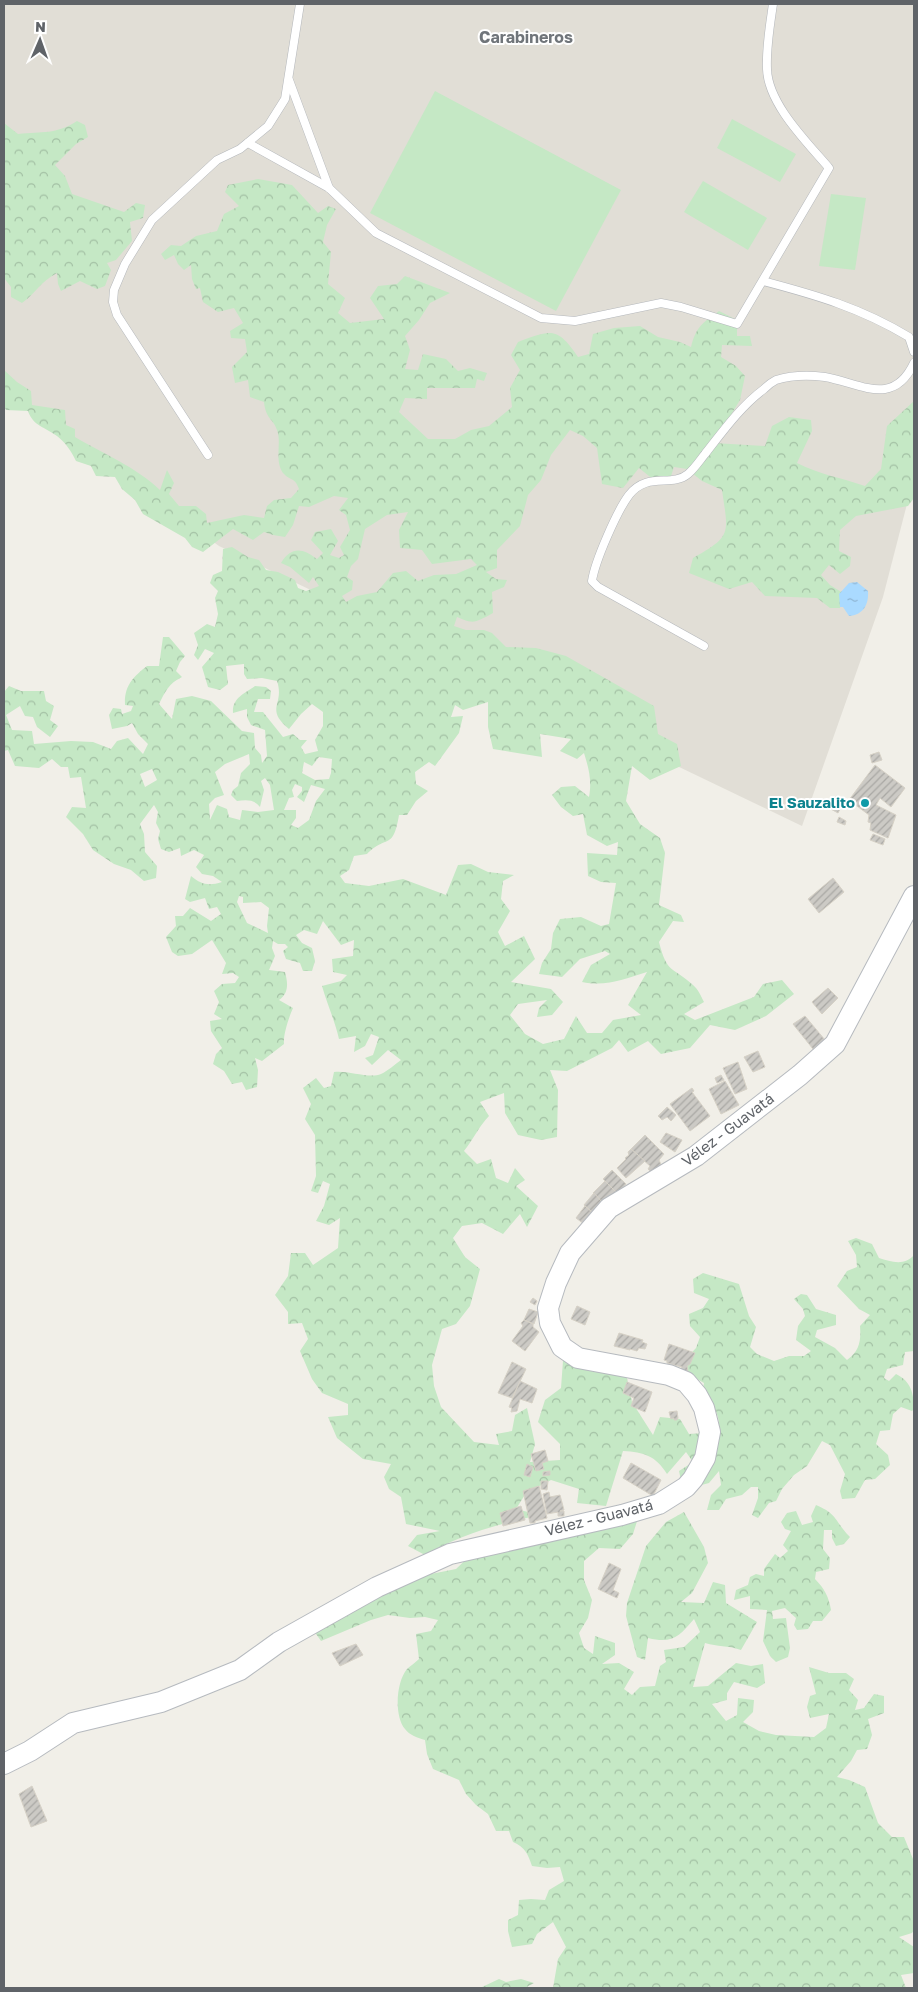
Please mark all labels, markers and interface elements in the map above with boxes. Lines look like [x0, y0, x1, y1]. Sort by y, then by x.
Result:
north arrow [15, 15, 65, 65]
text: N [35, 18, 46, 35]
district label: Carabineros [479, 27, 573, 47]
place label: El Sauzalito [769, 793, 855, 811]
marker: El Sauzalito [859, 797, 871, 809]
street label: Vélez - Guavatá [678, 1089, 777, 1170]
street label: Vélez - Guavatá [543, 1495, 655, 1539]

